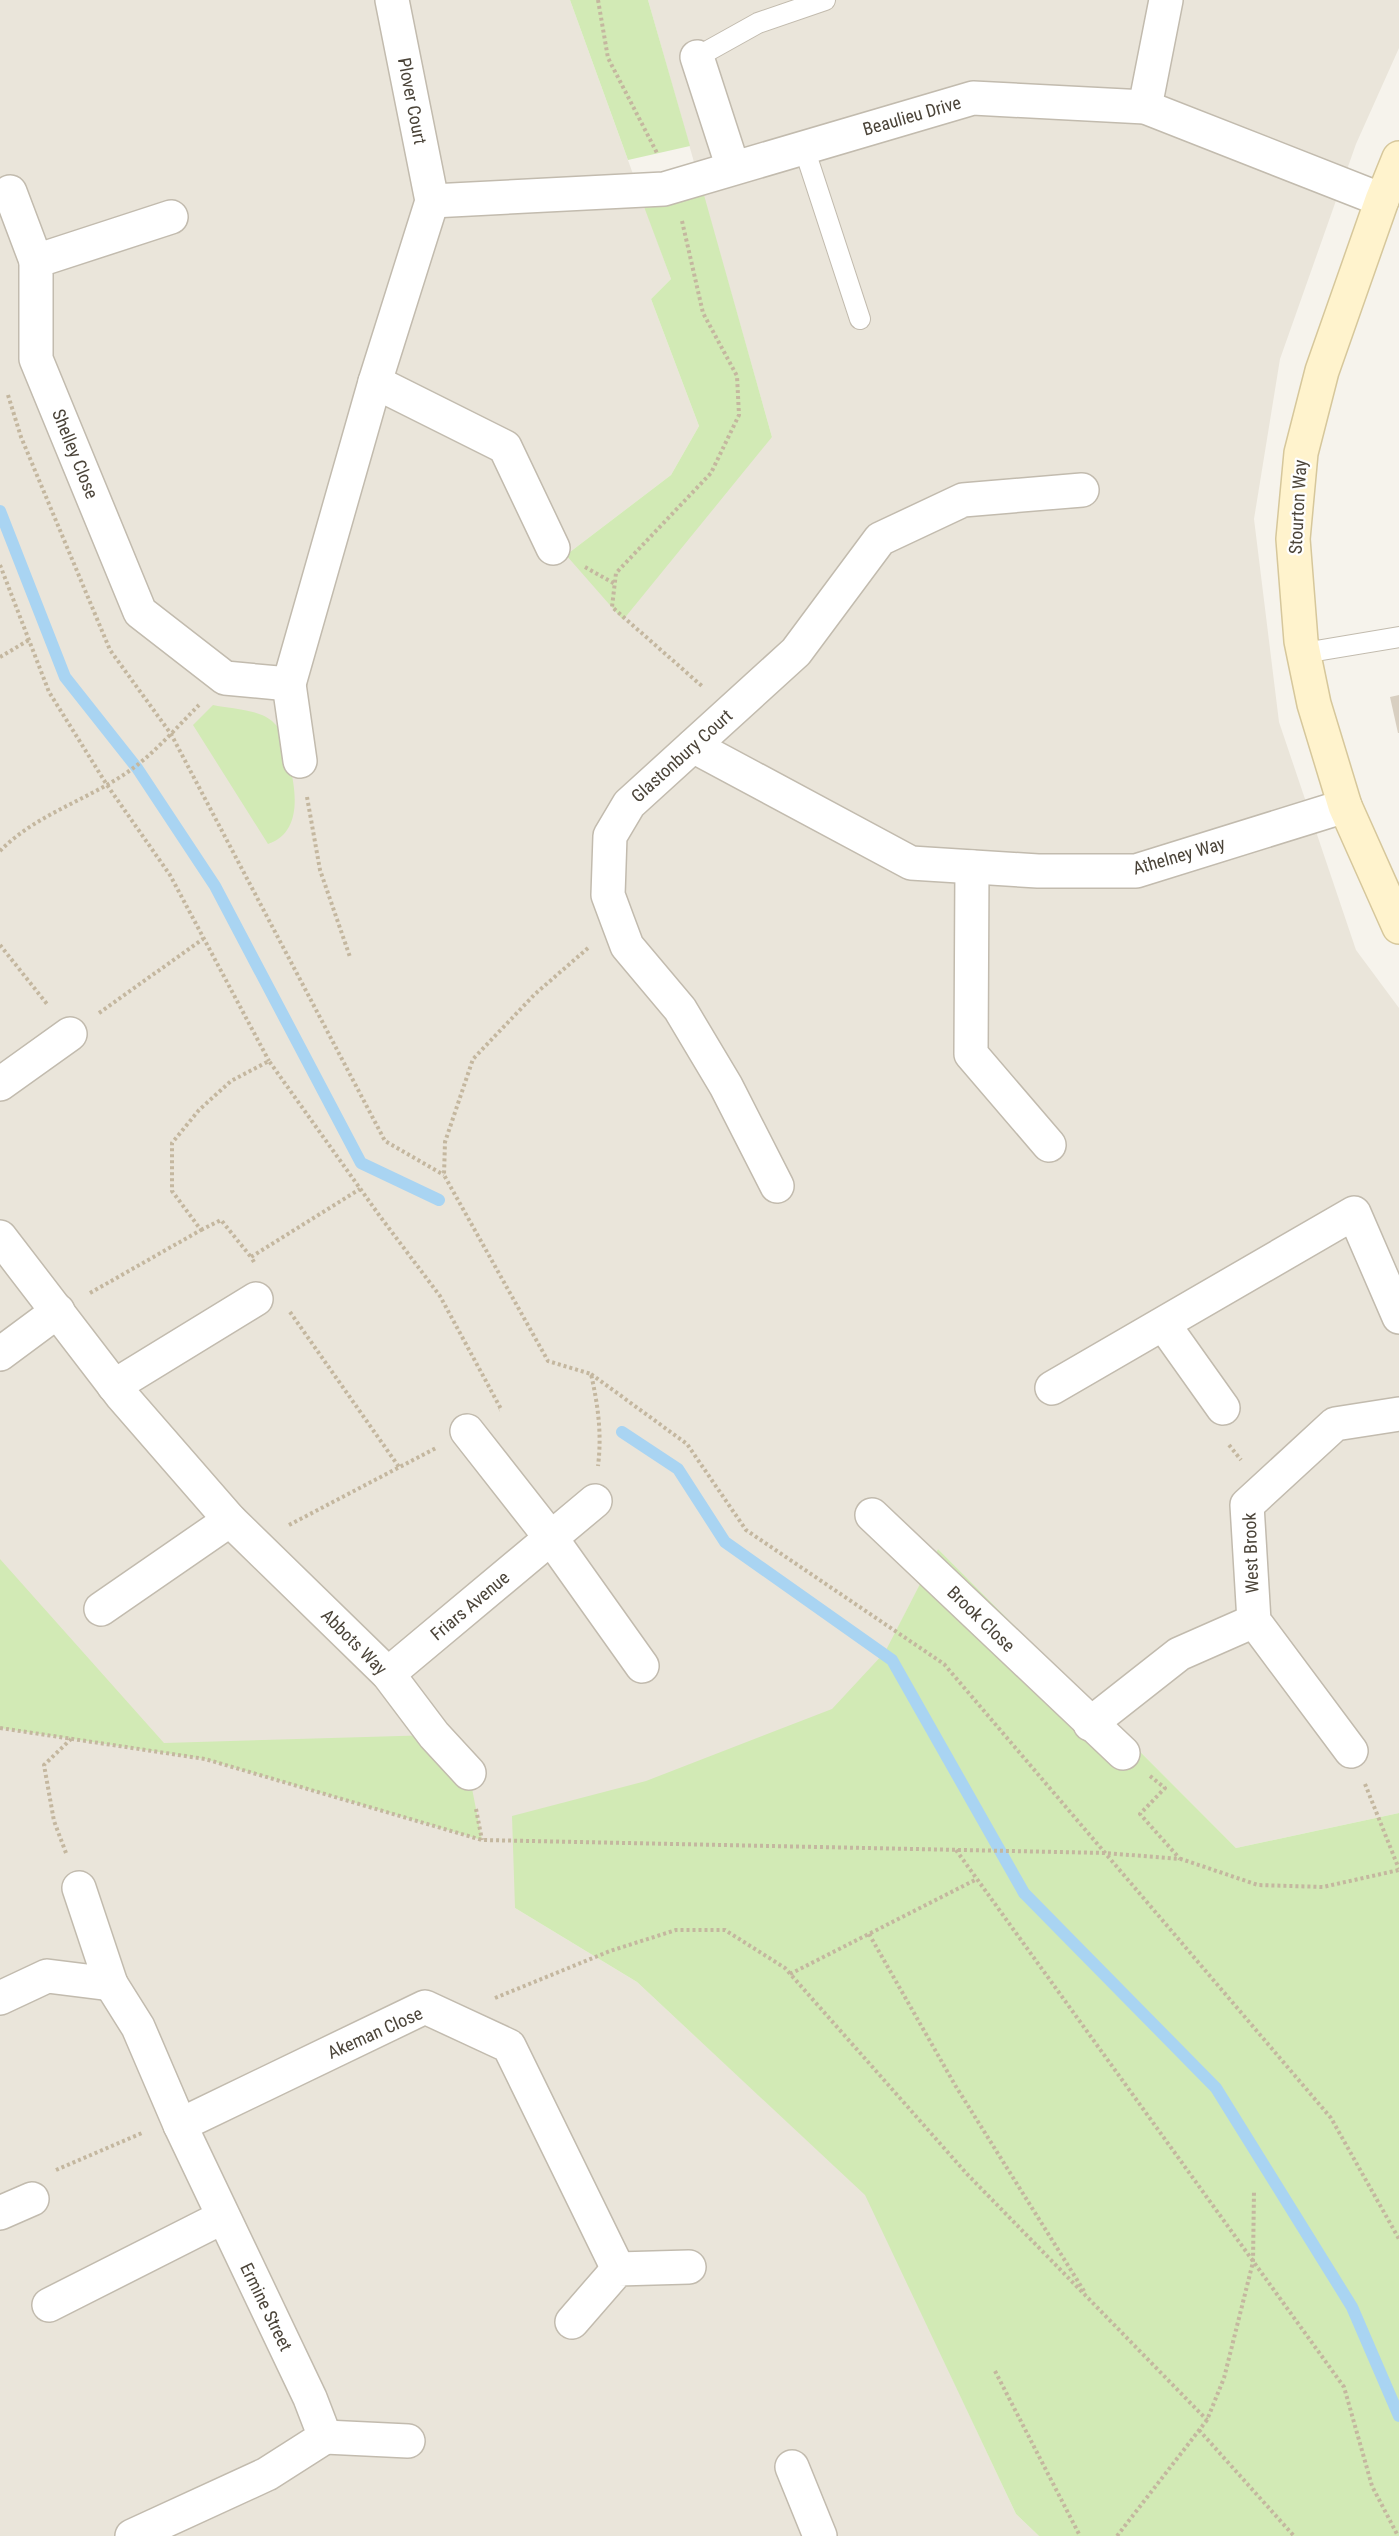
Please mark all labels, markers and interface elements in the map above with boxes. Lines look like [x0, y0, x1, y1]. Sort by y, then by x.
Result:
street label: Plover Court [394, 56, 431, 146]
street label: Beaulieu Drive [860, 92, 963, 140]
street label: Shelley Close [48, 406, 103, 502]
street label: Stourton Way [1285, 459, 1310, 555]
street label: Glastonbury Court [627, 705, 736, 806]
street label: Athelney Way [1130, 832, 1228, 879]
street label: West Brook [1239, 1512, 1262, 1594]
street label: Friars Avenue [426, 1567, 513, 1645]
street label: Brook Close [943, 1581, 1019, 1656]
street label: Abbots Way [317, 1604, 392, 1679]
street label: Akeman Close [324, 2002, 426, 2063]
street label: Ermine Street [236, 2259, 297, 2354]

